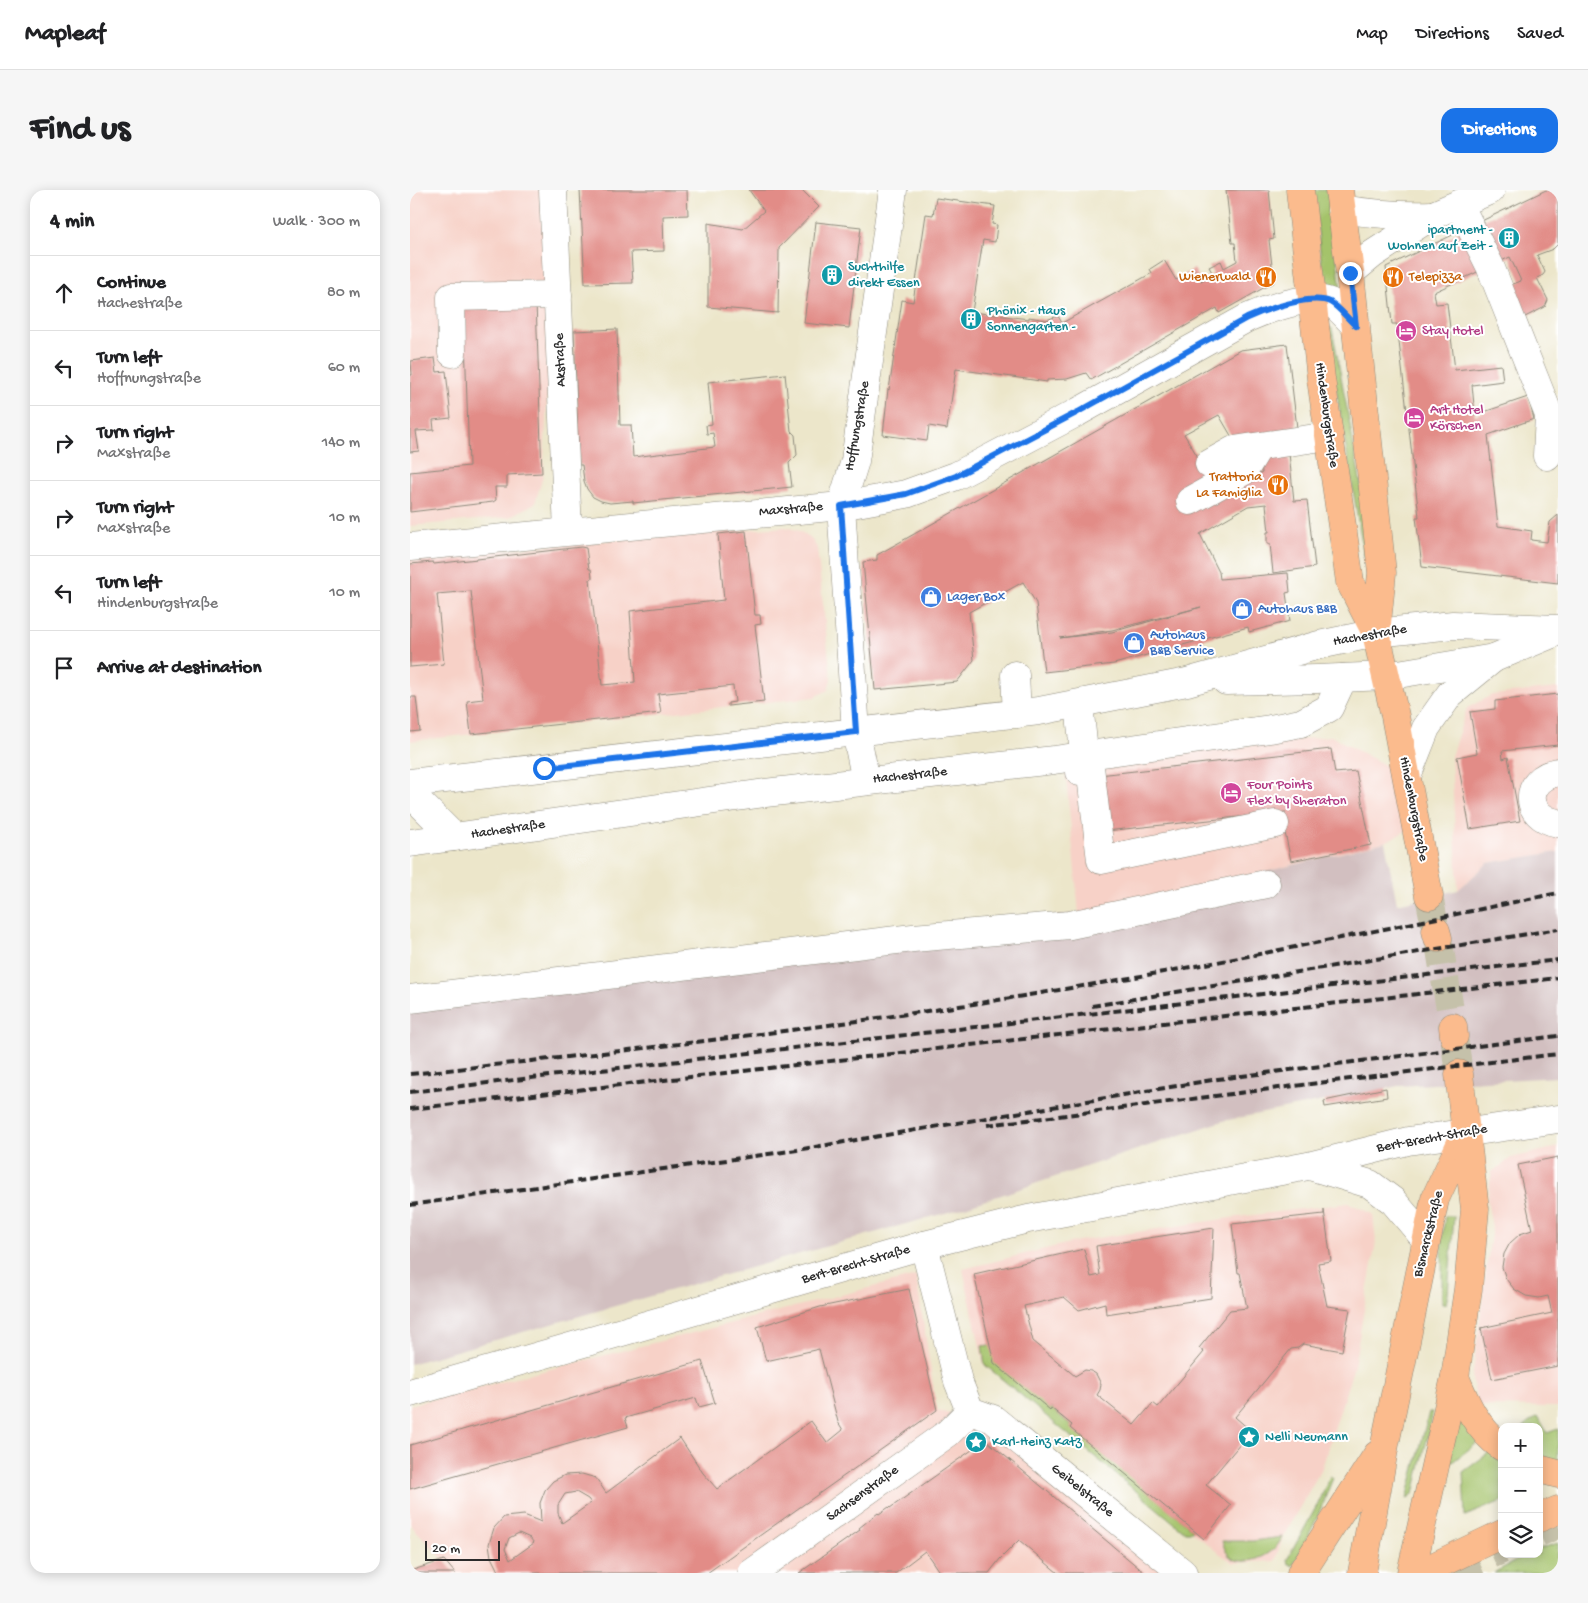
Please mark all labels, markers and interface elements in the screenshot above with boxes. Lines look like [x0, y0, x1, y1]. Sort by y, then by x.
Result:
text: Mapleaf [25, 20, 105, 49]
text: Map [1356, 24, 1388, 45]
text: Directions [1416, 24, 1489, 45]
text: Saved [1517, 24, 1563, 45]
button: Directions [1441, 108, 1558, 153]
text: Find us [30, 110, 130, 151]
text: 4 min [50, 210, 94, 235]
text: Walk · 300 m [273, 213, 360, 232]
place label: ipartment - Wohnen auf Zeit - [1388, 222, 1494, 255]
building icon: ipartment - Wohnen auf Zeit - [1497, 226, 1521, 250]
place label: Suchthilfe direkt Essen [848, 259, 920, 292]
route end [1339, 262, 1362, 285]
building icon: Suchthilfe direkt Essen [820, 263, 844, 287]
restaurant icon: Wienerwald [1254, 265, 1278, 289]
restaurant icon: Telepizza [1381, 265, 1405, 289]
place label: Wienerwald [1179, 269, 1252, 286]
place label: Telepizza [1408, 269, 1463, 286]
text: Continue [97, 272, 166, 295]
icon: ahead [50, 279, 78, 307]
text: 80 m [327, 284, 360, 303]
text: Hachestraße [97, 295, 182, 314]
place label: Phönix - Haus Sonnengarten - [986, 303, 1077, 336]
building icon: Phönix - Haus Sonnengarten - [959, 307, 983, 331]
hotel icon: Stay Hotel [1394, 319, 1418, 343]
place label: Stay Hotel [1422, 323, 1483, 340]
street label: Akstraße [552, 332, 570, 387]
text: Turn left [97, 347, 161, 370]
icon: left [50, 354, 78, 382]
text: 60 m [328, 359, 360, 378]
street label: Hindenburgstraße [1310, 361, 1342, 469]
text: Hoffnungstraße [97, 370, 201, 389]
street label: Hoffnungstraße [842, 379, 874, 472]
place label: Art Hotel Körschen [1430, 402, 1484, 435]
hotel icon: Art Hotel Körschen [1402, 406, 1426, 430]
text: Turn right [97, 422, 173, 445]
icon: right [50, 429, 78, 457]
text: 140 m [322, 434, 360, 453]
text: Maxstraße [97, 445, 170, 464]
place label: Trattoria La Famiglia [1196, 469, 1263, 502]
restaurant icon: Trattoria La Famiglia [1266, 473, 1290, 497]
text: Turn right [97, 497, 173, 520]
street label: Maxstraße [758, 499, 824, 521]
icon: right [50, 504, 78, 532]
text: 10 m [329, 509, 360, 528]
text: Maxstraße [97, 520, 170, 539]
text: Turn left [97, 572, 161, 595]
icon: left [50, 579, 78, 607]
text: 10 m [329, 584, 360, 603]
shop icon: Lager Box [919, 585, 943, 609]
place label: Lager Box [947, 589, 1006, 606]
text: Hindenburgstraße [97, 595, 218, 614]
shop icon: Autohaus B&B [1230, 597, 1254, 621]
place label: Autohaus B&B [1258, 601, 1338, 618]
street label: Hachestraße [1332, 621, 1409, 651]
place label: Autohaus B&B Service [1149, 627, 1215, 660]
shop icon: Autohaus B&B Service [1122, 631, 1146, 655]
icon: arrive [50, 654, 78, 682]
text: Arrive at destination [97, 657, 261, 680]
street label: Hindenburgstraße [1395, 755, 1432, 863]
route start [533, 757, 556, 780]
street label: Hachestraße [872, 764, 949, 788]
place label: Four Points Flex by Sheraton [1246, 777, 1347, 810]
hotel icon: Four Points Flex by Sheraton [1219, 781, 1243, 805]
street label: Hachestraße [470, 816, 547, 844]
street label: Bert-Brecht-Straße [1374, 1121, 1489, 1157]
street label: Bismarckstraße [1410, 1188, 1448, 1280]
street label: Bert-Brecht-Straße [799, 1241, 913, 1289]
map controls [1498, 1423, 1543, 1558]
button: + [1498, 1423, 1543, 1468]
place icon: Nelli Neumann [1237, 1425, 1261, 1449]
place label: Nelli Neumann [1265, 1429, 1348, 1446]
place icon: Karl-Heinz Katz [964, 1430, 988, 1454]
place label: Karl-Heinz Katz [992, 1434, 1083, 1451]
street label: Geibelstraße [1047, 1460, 1118, 1522]
street label: Sachsenstraße [824, 1462, 903, 1526]
button: − [1498, 1468, 1543, 1513]
button: layers [1498, 1513, 1543, 1558]
scale bar [425, 1538, 500, 1561]
text: 20 m [432, 1541, 460, 1558]

